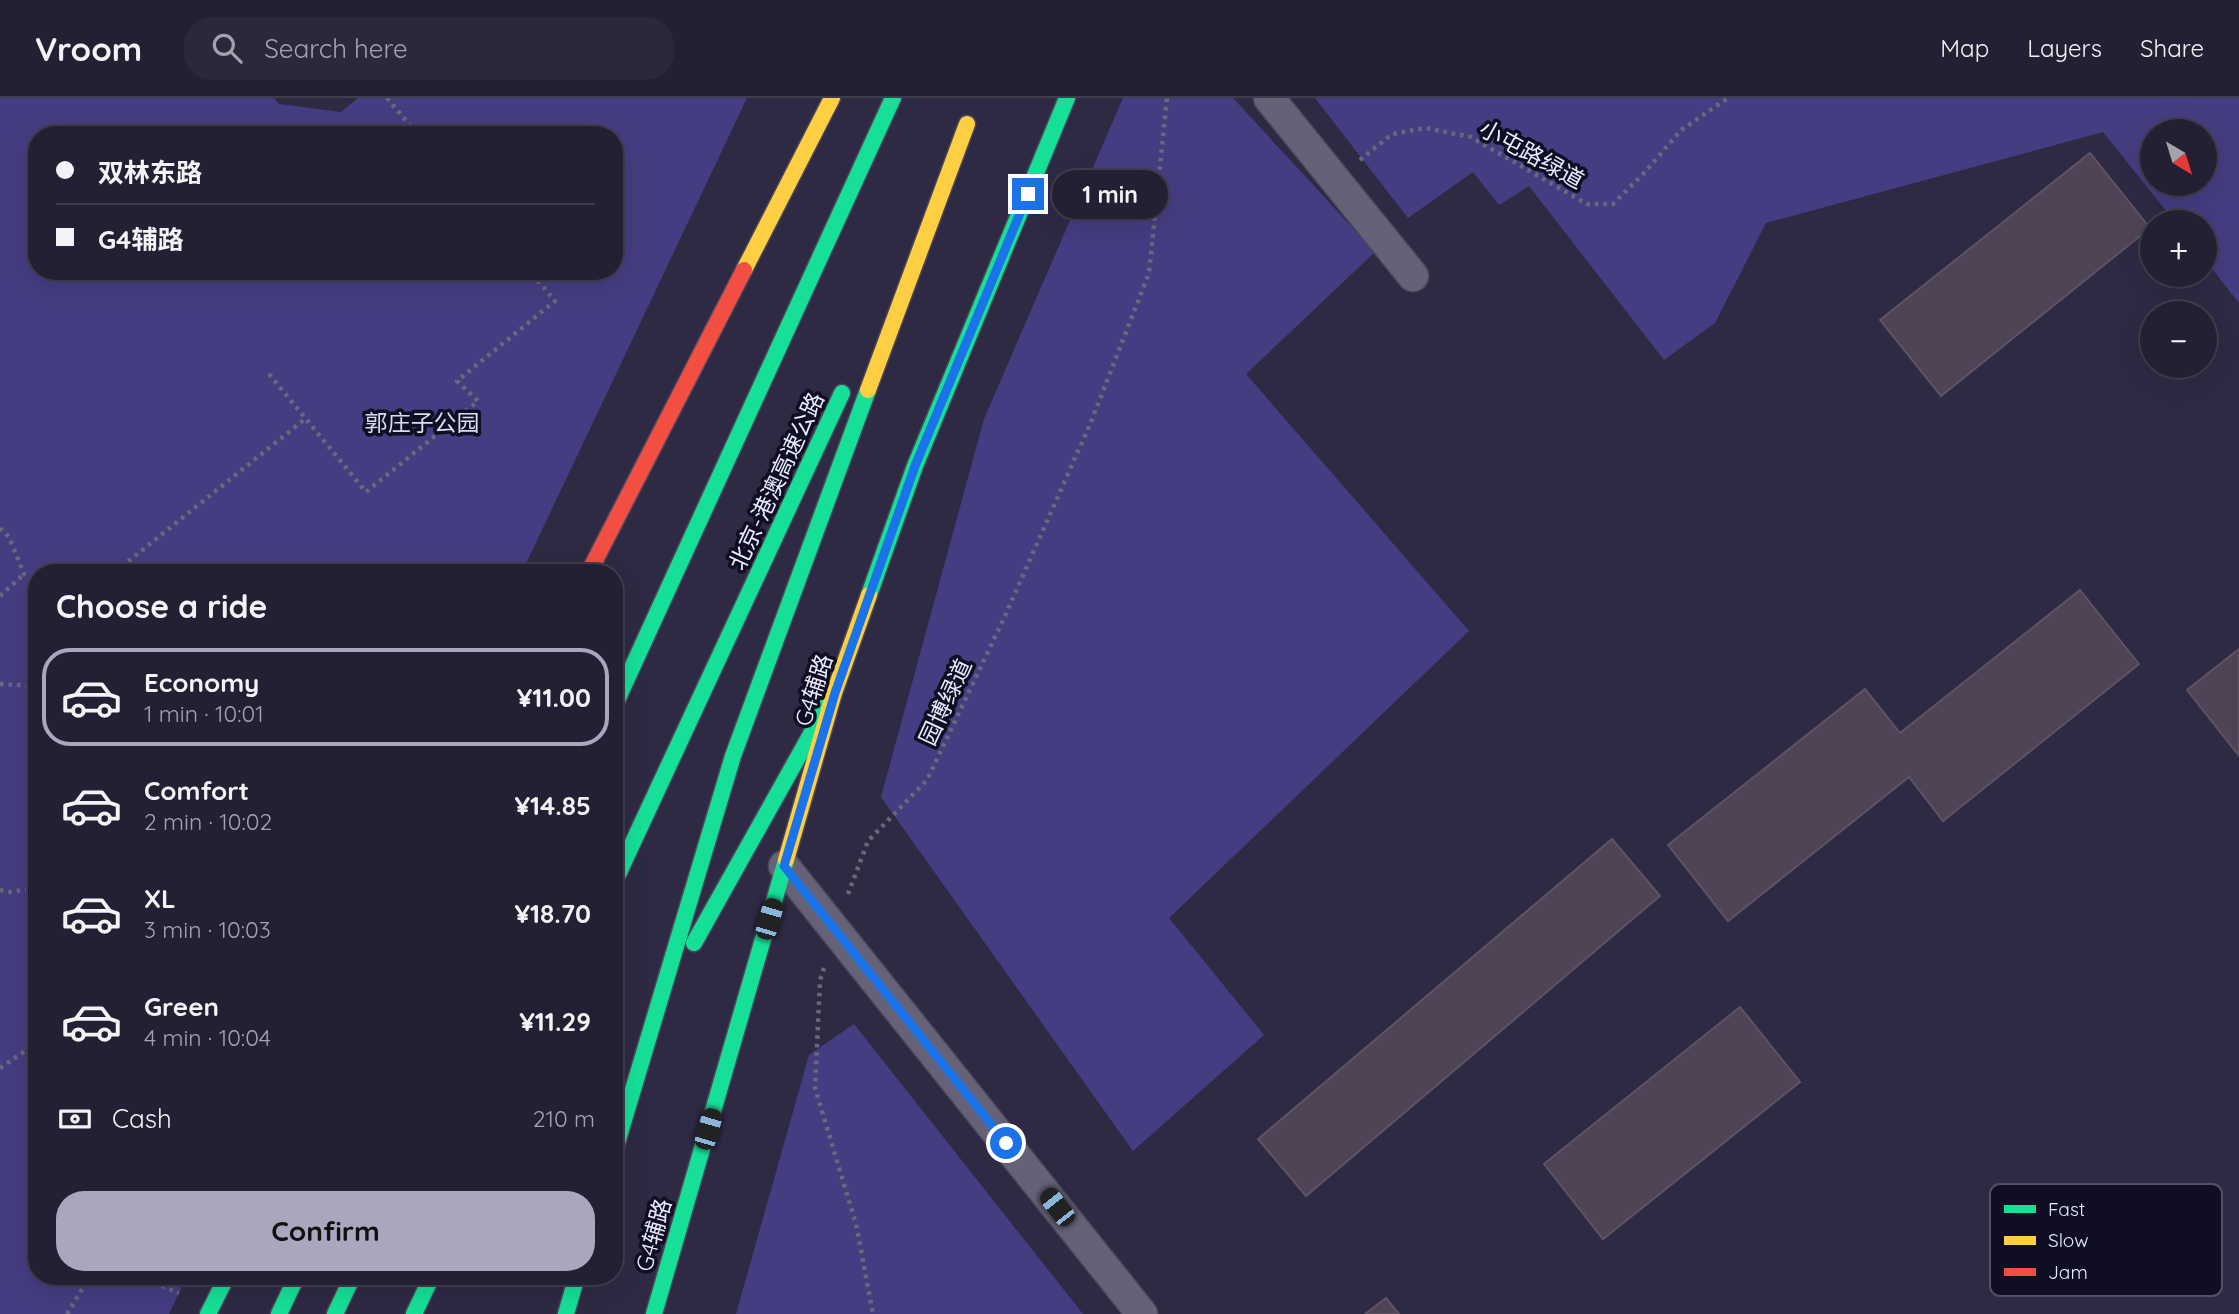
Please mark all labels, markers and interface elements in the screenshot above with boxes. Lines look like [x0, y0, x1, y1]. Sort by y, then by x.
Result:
search box [184, 17, 674, 80]
text: Vroom [35, 28, 142, 69]
icon: search [208, 29, 246, 67]
text: Search here [264, 32, 408, 65]
text: Map [1940, 33, 1989, 63]
text: Layers [2027, 33, 2102, 63]
text: Share [2140, 33, 2204, 63]
street label: 小屯路绿道 [1475, 113, 1589, 195]
north arrow [2140, 119, 2217, 196]
map controls [2140, 119, 2217, 378]
text: 双林东路 [98, 156, 202, 189]
callout: 1 min [1052, 170, 1168, 218]
route end [1012, 178, 1044, 210]
text: 1 min [1082, 180, 1138, 209]
button: + [2140, 210, 2217, 287]
text: G4辅路 [98, 223, 183, 256]
button: − [2140, 301, 2217, 378]
street label: 北京-港澳高速公路 [722, 387, 830, 575]
park label: 郭庄子公园 [365, 408, 480, 437]
text: Choose a ride [56, 586, 268, 626]
street label: G4辅路 [788, 650, 838, 730]
street label: 园博绿道 [912, 654, 978, 750]
icon: car [60, 666, 123, 729]
text: Economy [144, 666, 259, 699]
text: ¥11.00 [517, 681, 591, 714]
text: 1 min · 10:01 [144, 699, 264, 728]
icon: car [60, 774, 123, 837]
text: Comfort [144, 774, 249, 807]
text: ¥14.85 [514, 789, 591, 822]
text: 2 min · 10:02 [144, 807, 272, 836]
icon: car [60, 882, 123, 945]
text: XL [144, 882, 176, 915]
car [754, 896, 785, 942]
text: ¥18.70 [514, 897, 591, 930]
text: 3 min · 10:03 [144, 915, 271, 944]
icon: car [60, 990, 123, 1053]
text: Green [144, 990, 219, 1023]
text: ¥11.29 [519, 1005, 591, 1038]
text: 4 min · 10:04 [144, 1023, 271, 1052]
icon: cash [56, 1100, 94, 1138]
text: Cash [112, 1102, 172, 1135]
text: 210 m [533, 1104, 595, 1133]
car [693, 1106, 724, 1152]
route start [990, 1127, 1022, 1159]
car [1036, 1184, 1079, 1230]
legend [1990, 1184, 2222, 1296]
button: Confirm [56, 1191, 595, 1271]
street label: G4辅路 [629, 1195, 677, 1275]
text: Fast [2048, 1197, 2085, 1221]
text: Slow [2048, 1228, 2089, 1252]
text: Jam [2048, 1260, 2088, 1284]

